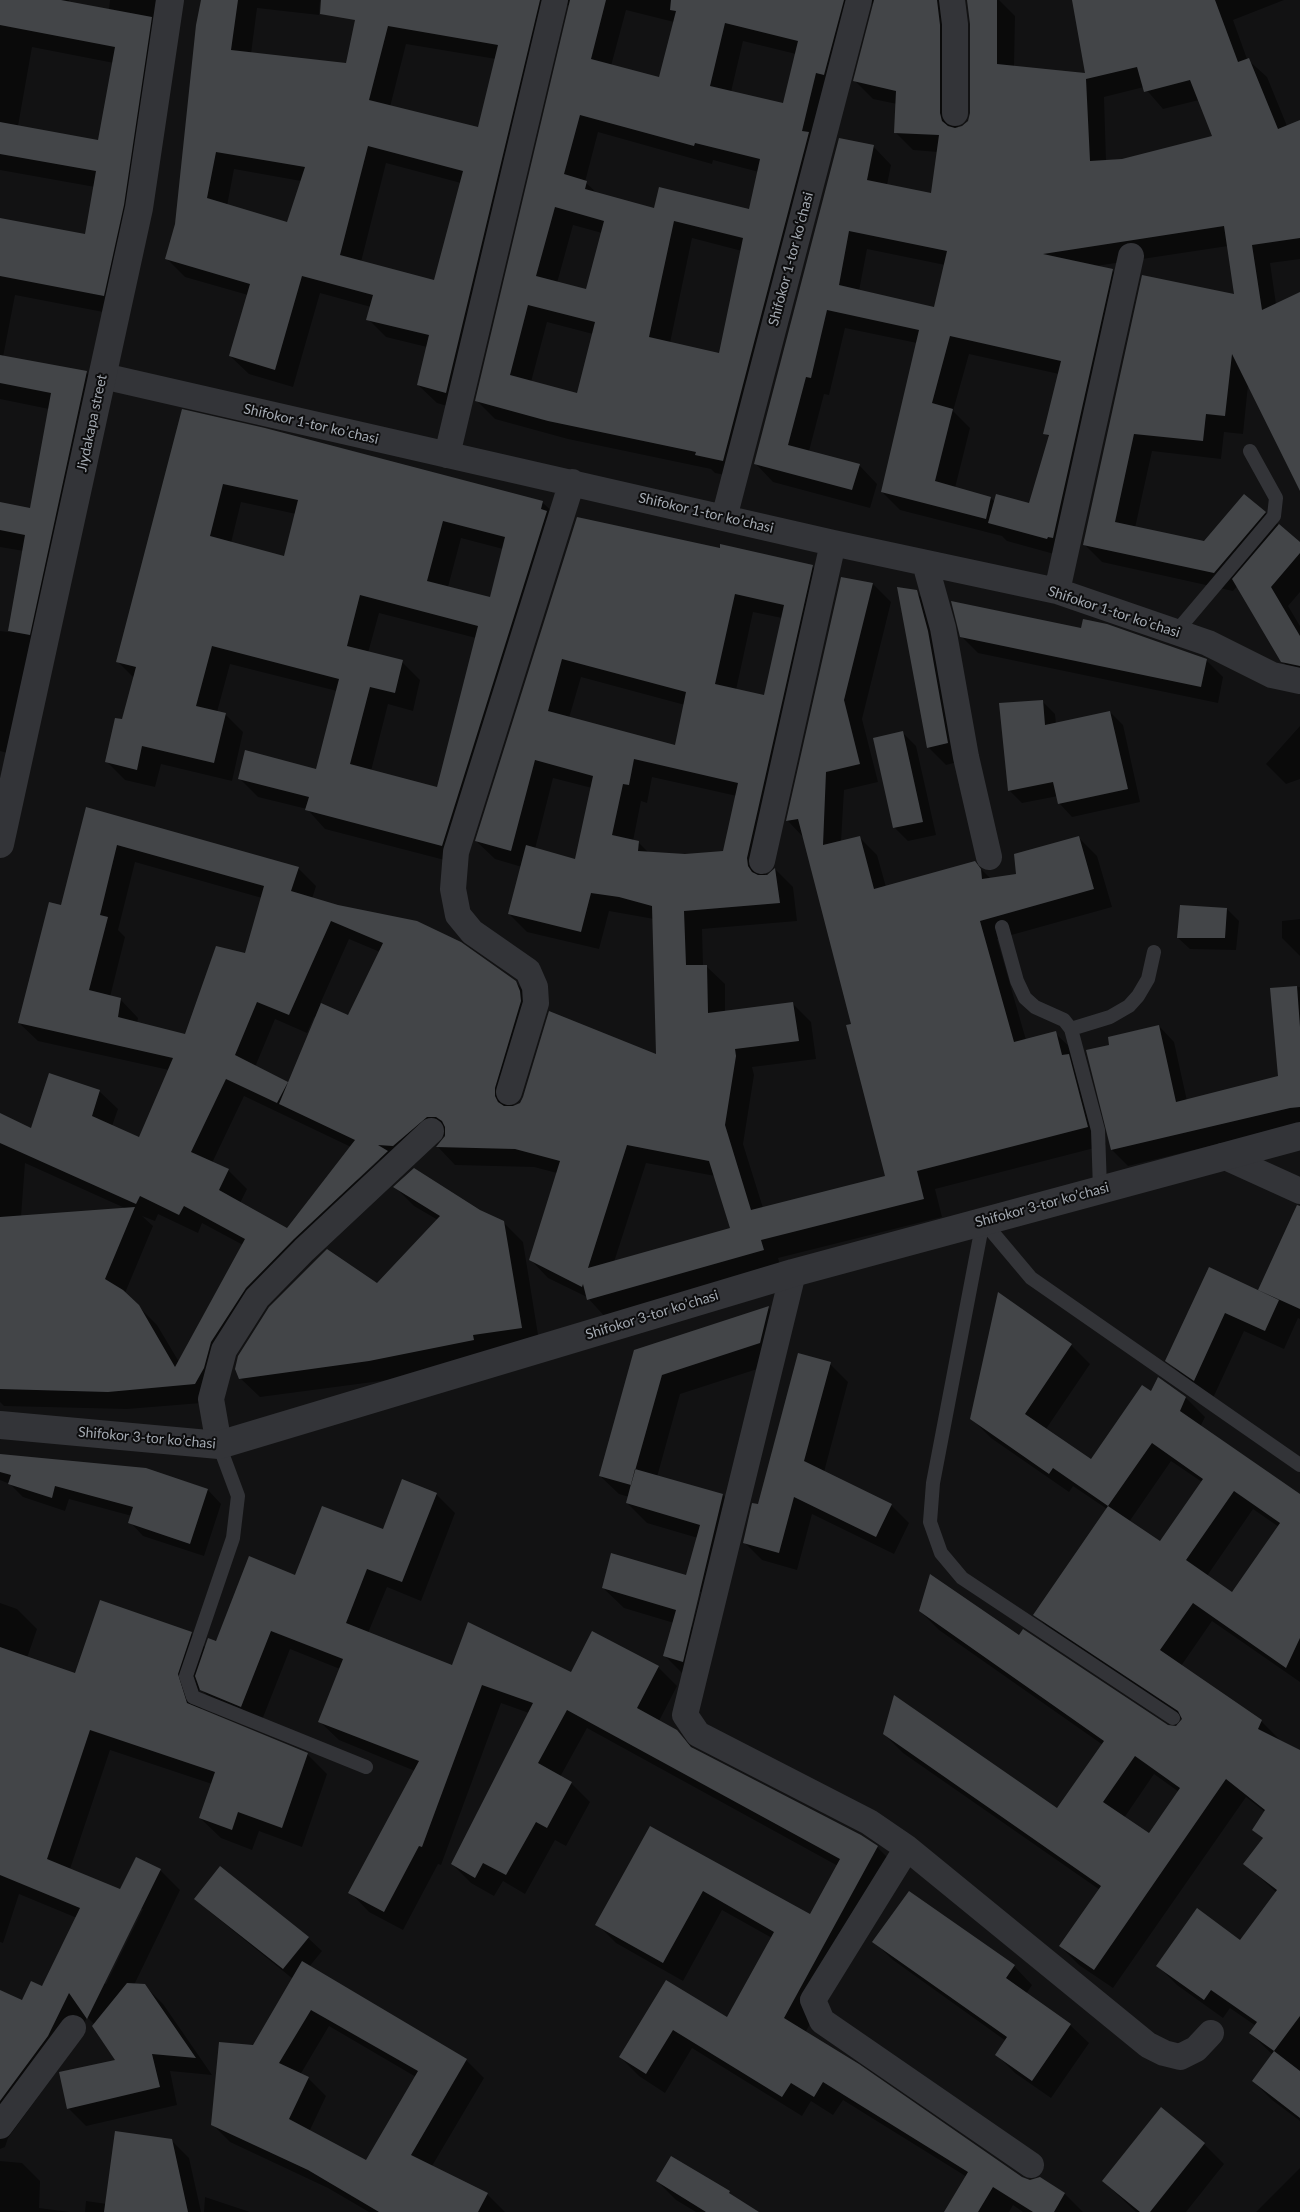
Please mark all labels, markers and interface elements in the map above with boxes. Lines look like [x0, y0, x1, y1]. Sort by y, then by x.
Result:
street label: Shifokor 1-tor koʻchasi [765, 190, 817, 328]
street label: Jiydakapa street [73, 373, 111, 473]
street label: Shifokor 1-tor koʼchasi [242, 400, 380, 448]
street label: Shifokor 1-tor koʼchasi [637, 489, 775, 537]
street label: Shifokor 1-tor koʼchasi [1046, 583, 1182, 641]
street label: Shifokor 3-tor koʼchasi [973, 1179, 1111, 1231]
street label: Shifokor 3-tor koʼchasi [584, 1287, 720, 1343]
street label: Shifokor 3-tor koʼchasi [78, 1424, 216, 1452]

